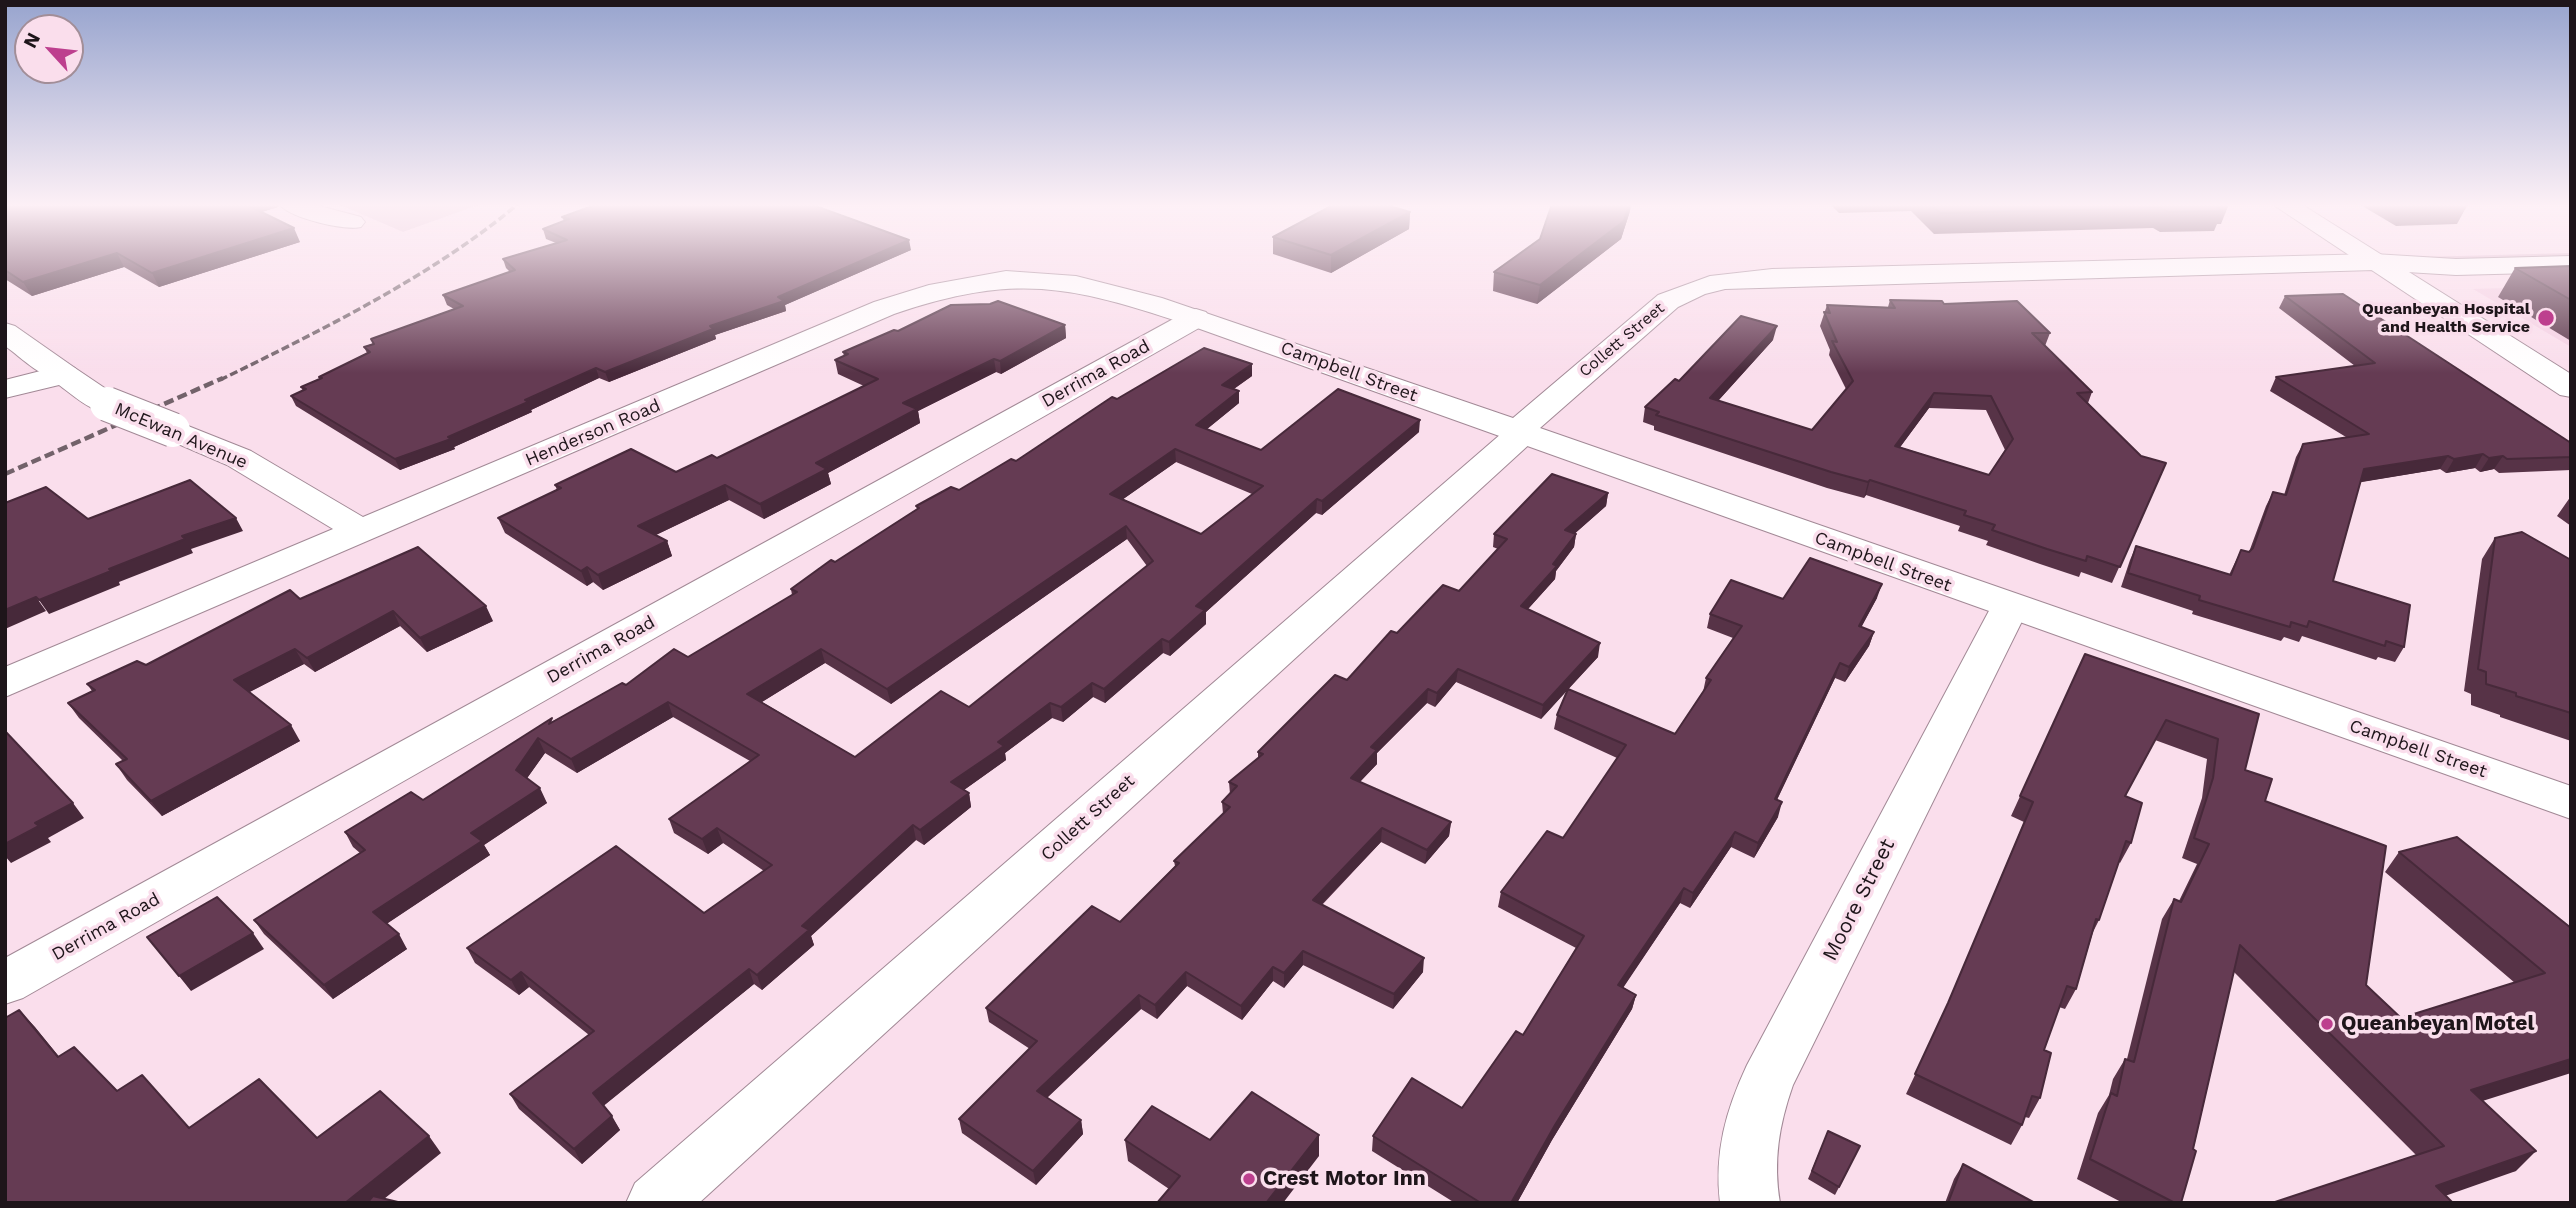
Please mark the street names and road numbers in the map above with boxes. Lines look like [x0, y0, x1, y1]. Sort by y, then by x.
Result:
street label: Collett Street [1575, 299, 1669, 381]
street label: Derrima Road [1038, 335, 1154, 413]
street label: Campbell Street [1278, 337, 1420, 407]
street label: Henderson Road [522, 395, 664, 471]
street label: McEwan Avenue [111, 398, 251, 474]
street label: Campbell Street [1812, 527, 1954, 597]
street label: Derrima Road [543, 611, 659, 689]
street label: Campbell Street [2346, 715, 2490, 783]
street label: Collett Street [1037, 770, 1139, 866]
street label: Moore Street [1817, 835, 1901, 965]
street label: Derrima Road [48, 888, 164, 966]

